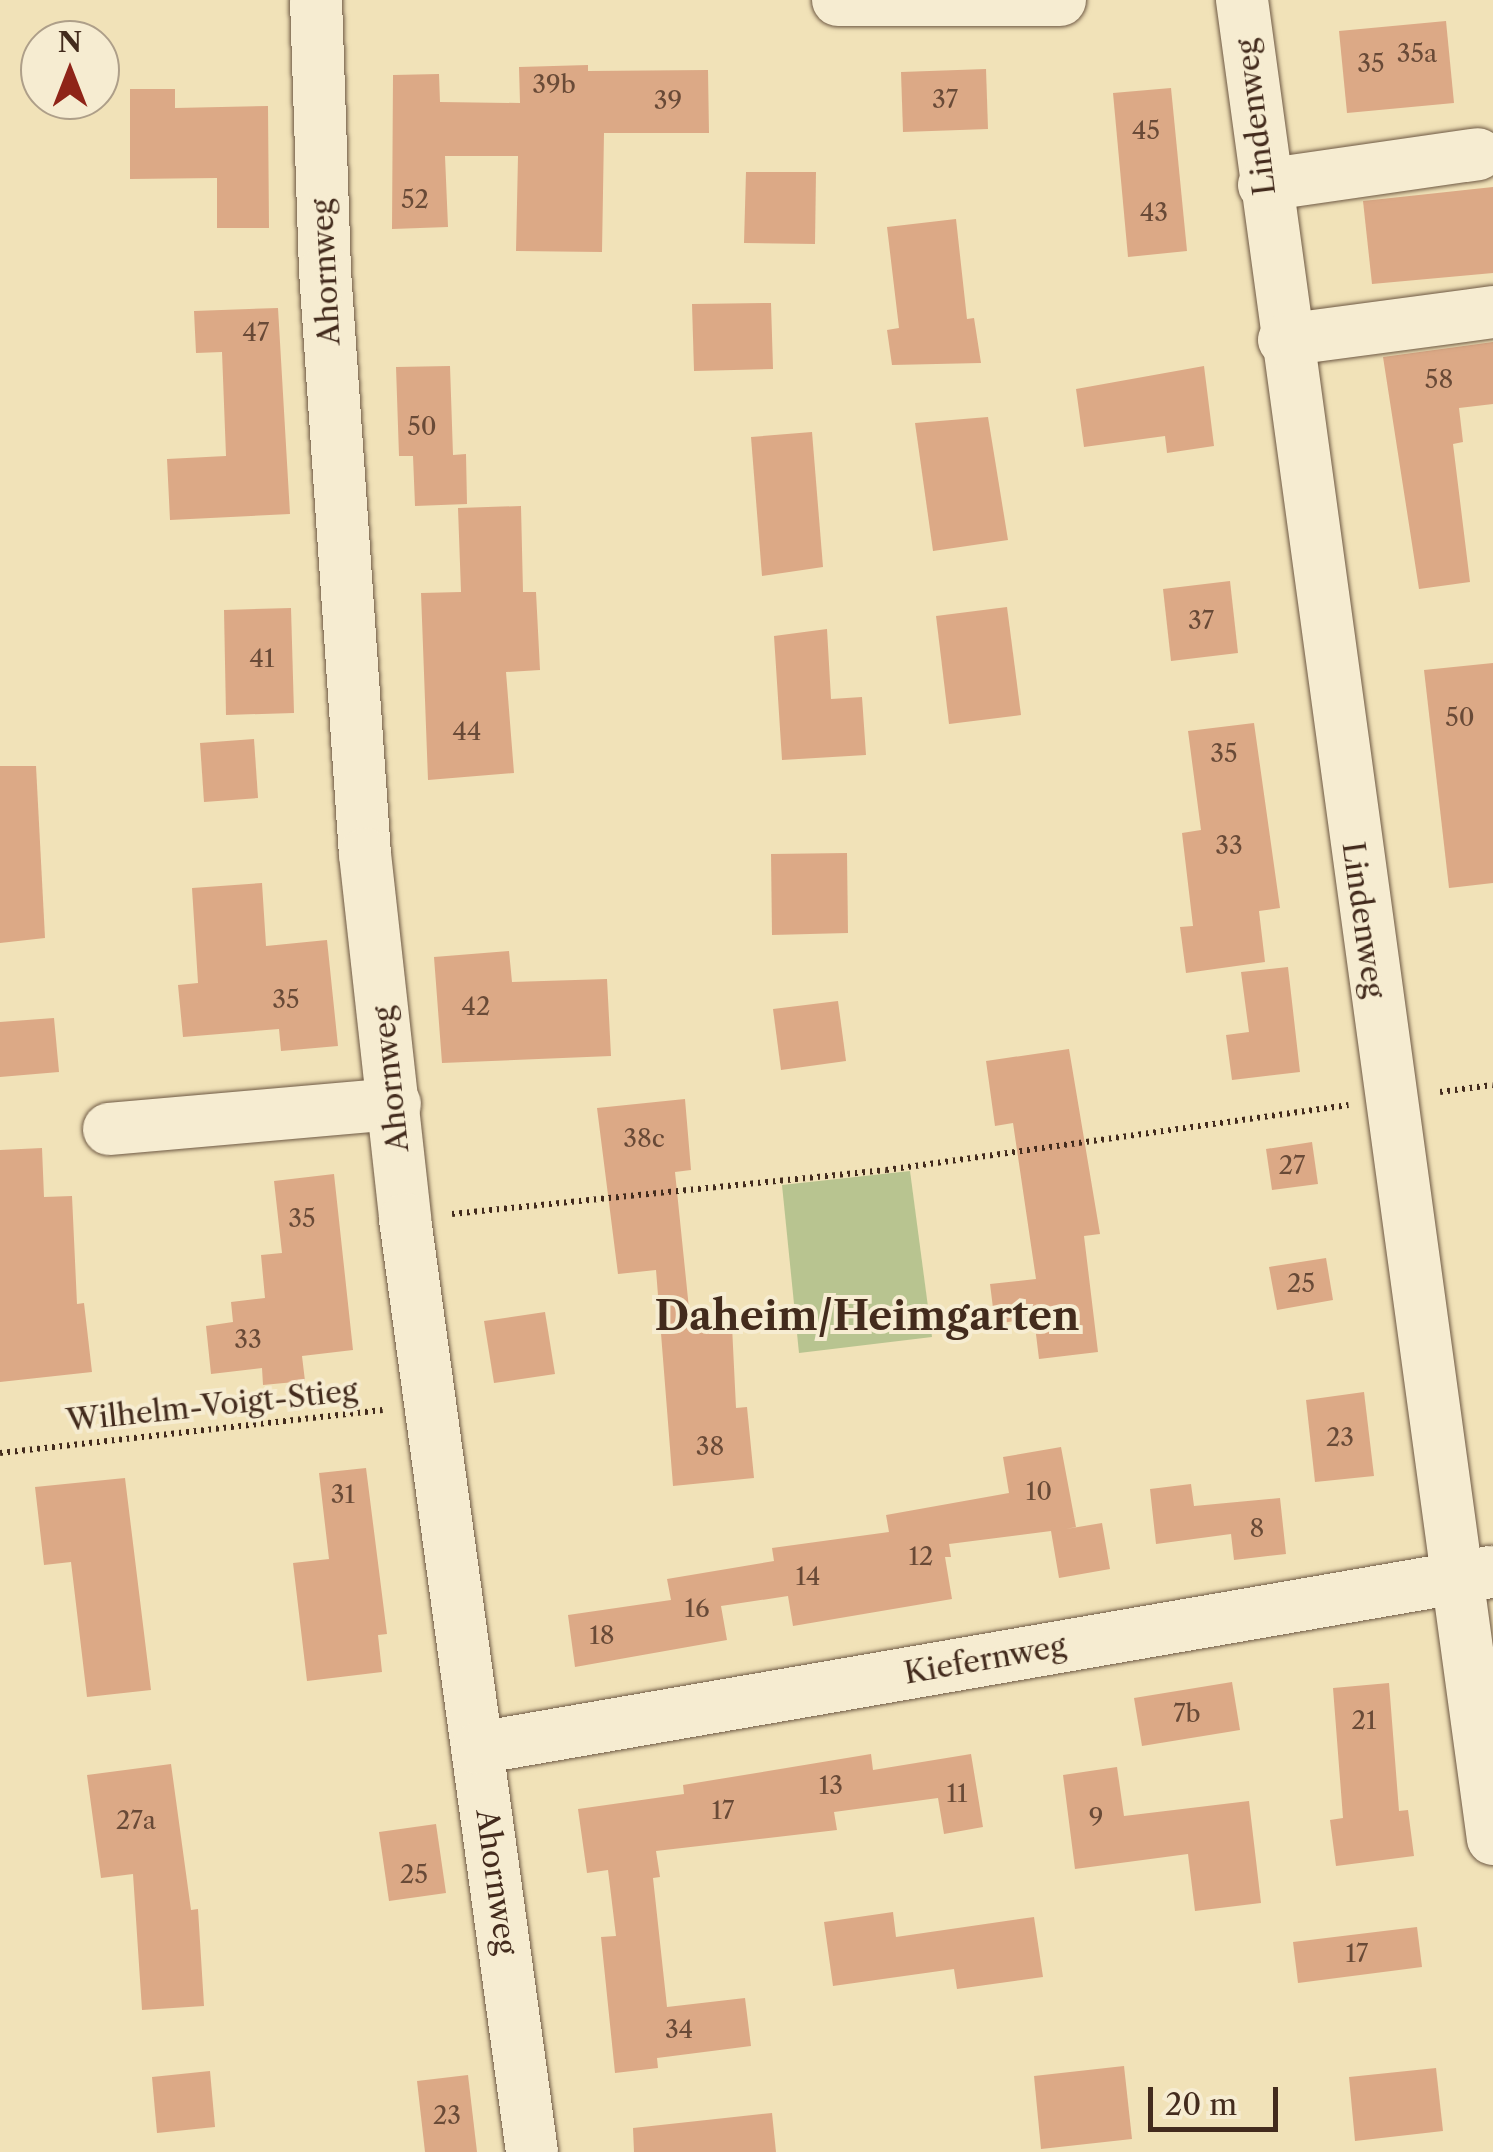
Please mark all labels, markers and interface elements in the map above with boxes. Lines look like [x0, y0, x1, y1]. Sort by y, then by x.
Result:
north arrow [20, 20, 120, 120]
text: N [58, 25, 82, 59]
street label: Lindenweg [1229, 37, 1283, 197]
house number: 35a [1397, 39, 1437, 69]
house number: 35 [1357, 49, 1385, 79]
house number: 39b [532, 70, 576, 100]
house number: 37 [932, 85, 958, 115]
house number: 39 [654, 86, 682, 116]
house number: 45 [1132, 116, 1160, 146]
house number: 52 [401, 185, 429, 215]
street label: Ahornweg [304, 198, 348, 346]
house number: 43 [1140, 198, 1168, 228]
house number: 47 [243, 318, 269, 348]
house number: 58 [1425, 365, 1453, 395]
house number: 50 [407, 412, 437, 442]
house number: 37 [1188, 606, 1214, 636]
house number: 41 [250, 644, 274, 674]
house number: 50 [1445, 703, 1475, 733]
house number: 44 [453, 717, 481, 747]
house number: 35 [1210, 739, 1238, 769]
house number: 33 [1215, 831, 1243, 861]
street label: Lindenweg [1334, 840, 1392, 1000]
house number: 35 [272, 985, 300, 1015]
house number: 42 [462, 992, 490, 1022]
street label: Ahornweg [365, 1004, 417, 1154]
house number: 38c [623, 1124, 665, 1154]
house number: 27 [1279, 1151, 1305, 1181]
house number: 35 [288, 1204, 316, 1234]
house number: 25 [1287, 1269, 1315, 1299]
district label: Daheim/Heimgarten [655, 1292, 1079, 1340]
house number: 33 [234, 1325, 262, 1355]
street label: Wilhelm-Voigt-Stieg [65, 1373, 359, 1439]
house number: 23 [1326, 1423, 1354, 1453]
house number: 38 [696, 1432, 724, 1462]
house number: 10 [1026, 1477, 1052, 1507]
house number: 31 [331, 1480, 355, 1510]
house number: 8 [1250, 1514, 1264, 1544]
house number: 12 [909, 1542, 933, 1572]
house number: 14 [796, 1562, 820, 1592]
house number: 16 [684, 1594, 710, 1624]
house number: 18 [589, 1621, 615, 1651]
street label: Kiefernweg [901, 1628, 1069, 1692]
house number: 7b [1173, 1699, 1201, 1729]
house number: 21 [1352, 1706, 1376, 1736]
house number: 13 [819, 1771, 843, 1801]
house number: 11 [946, 1779, 968, 1809]
house number: 17 [712, 1796, 734, 1826]
house number: 9 [1089, 1803, 1103, 1833]
house number: 27a [116, 1806, 156, 1836]
street label: Ahornweg [468, 1807, 524, 1957]
house number: 25 [400, 1860, 428, 1890]
house number: 17 [1346, 1939, 1368, 1969]
house number: 34 [665, 2015, 693, 2045]
scale bar [1153, 2067, 1283, 2129]
text: 20 m [1165, 2086, 1237, 2123]
house number: 23 [433, 2101, 461, 2131]

